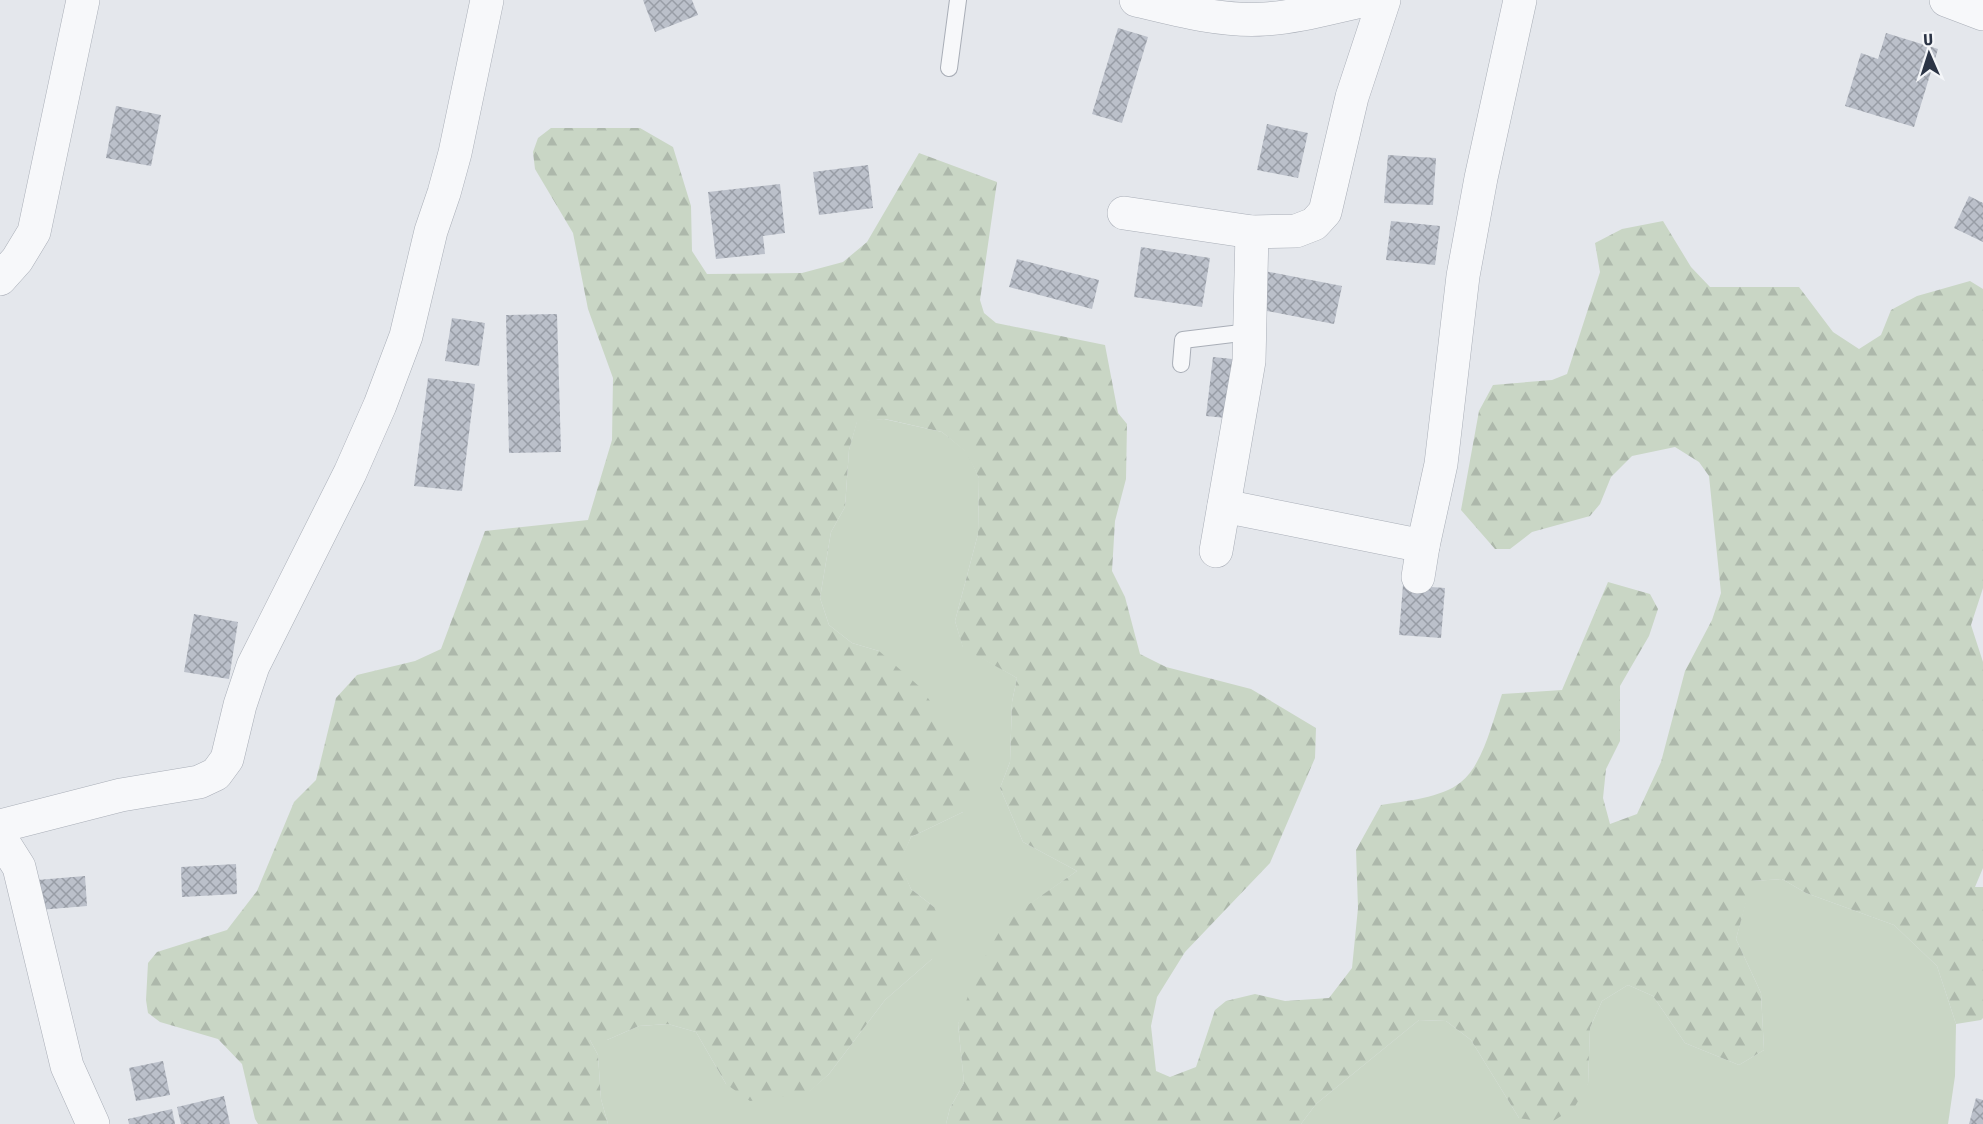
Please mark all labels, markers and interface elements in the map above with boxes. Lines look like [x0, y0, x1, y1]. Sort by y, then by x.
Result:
north arrow [1899, 24, 1959, 84]
text: U [1923, 30, 1933, 49]

